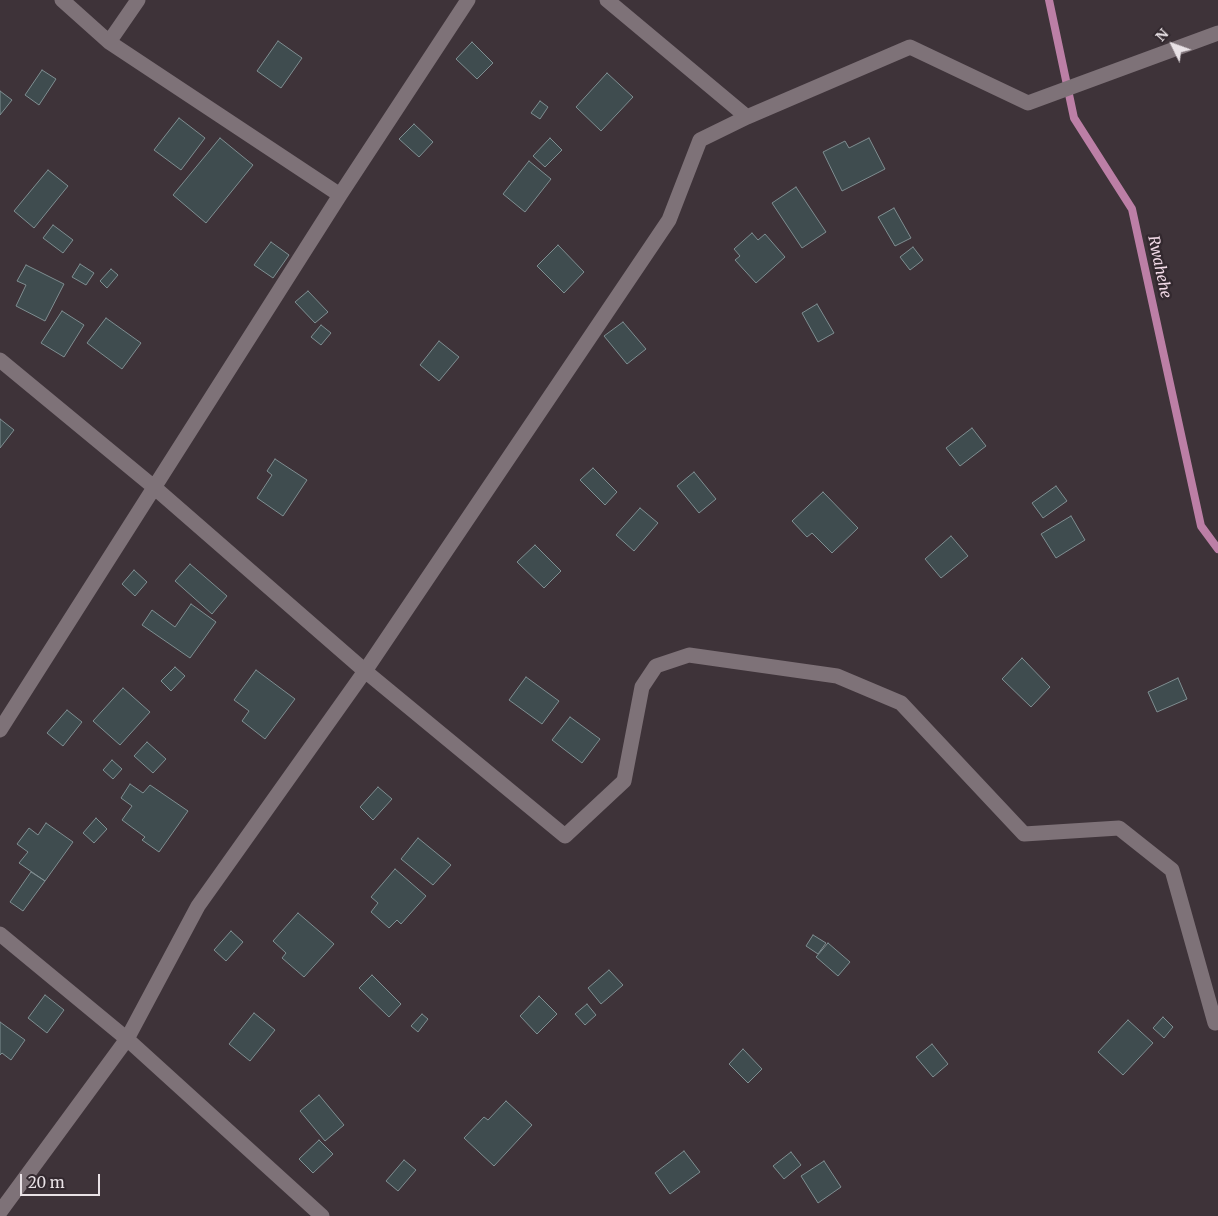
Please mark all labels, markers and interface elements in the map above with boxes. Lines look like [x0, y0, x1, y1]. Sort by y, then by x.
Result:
north arrow [1148, 20, 1198, 70]
text: N [1151, 25, 1172, 45]
water label: Rwahehe [1144, 234, 1174, 300]
scale bar [22, 1164, 102, 1196]
text: 20 m [28, 1173, 65, 1192]

